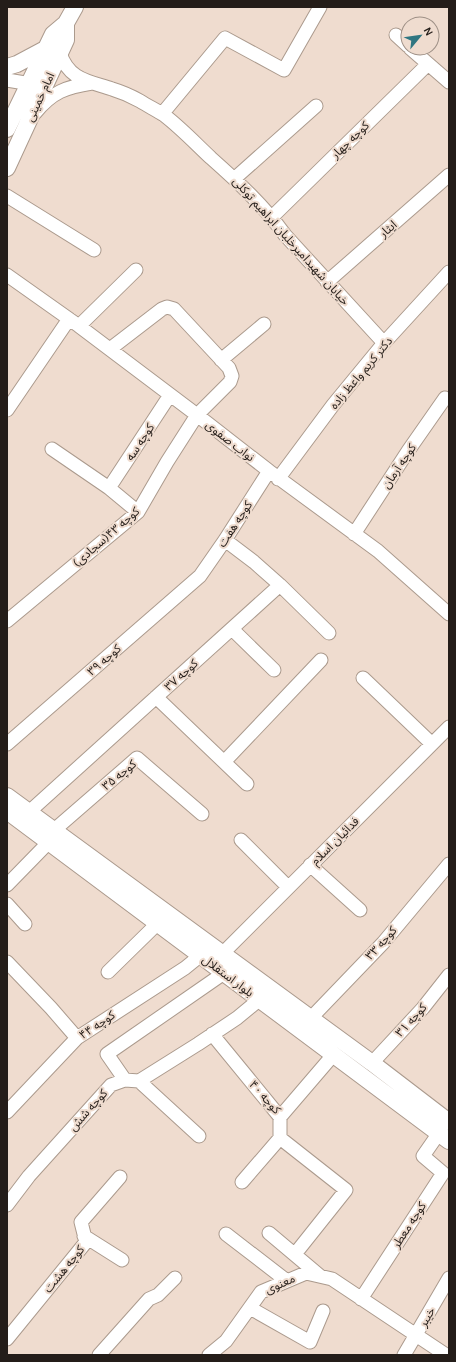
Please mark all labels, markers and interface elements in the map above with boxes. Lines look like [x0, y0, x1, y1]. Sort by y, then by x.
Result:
north arrow [400, 16, 440, 56]
text: N [421, 25, 436, 38]
street label: امام خمینی [23, 70, 59, 125]
street label: کوچه چهار [327, 118, 373, 163]
street label: خیابان شهیدامیرخلبان ابراهیم توکلی [228, 174, 352, 309]
street label: ایثار [376, 217, 400, 241]
street label: دکتر کریم واعظ زاده [327, 334, 397, 413]
street label: نواب صفوی [203, 418, 257, 465]
street label: کوچه سه [123, 420, 159, 464]
street label: کوچه آرمان [379, 440, 421, 492]
street label: کوچه هفت [215, 497, 257, 550]
street label: کوچه ۴۳(سجادی) [70, 503, 144, 571]
street label: کوچه ۳۹ [84, 641, 125, 679]
street label: کوچه ۳۷ [161, 656, 202, 694]
street label: کوچه ۳۵ [99, 756, 140, 794]
street label: فدائیان اسلام [308, 814, 363, 869]
street label: کوچه ۳۳ [362, 923, 401, 963]
street label: بلوار استقلال [199, 952, 256, 1000]
street label: کوچه ۳۱ [392, 1000, 431, 1040]
street label: کوچه ۴۴ [76, 1007, 119, 1043]
street label: کوچه ۴۰ [246, 1077, 284, 1118]
street label: کوچه شش [66, 1086, 112, 1134]
street label: کوچه معطر [388, 1198, 431, 1252]
street label: کوچه هشت [41, 1242, 89, 1296]
street label: معنوی [263, 1271, 297, 1297]
street label: خیبر [415, 1305, 438, 1330]

